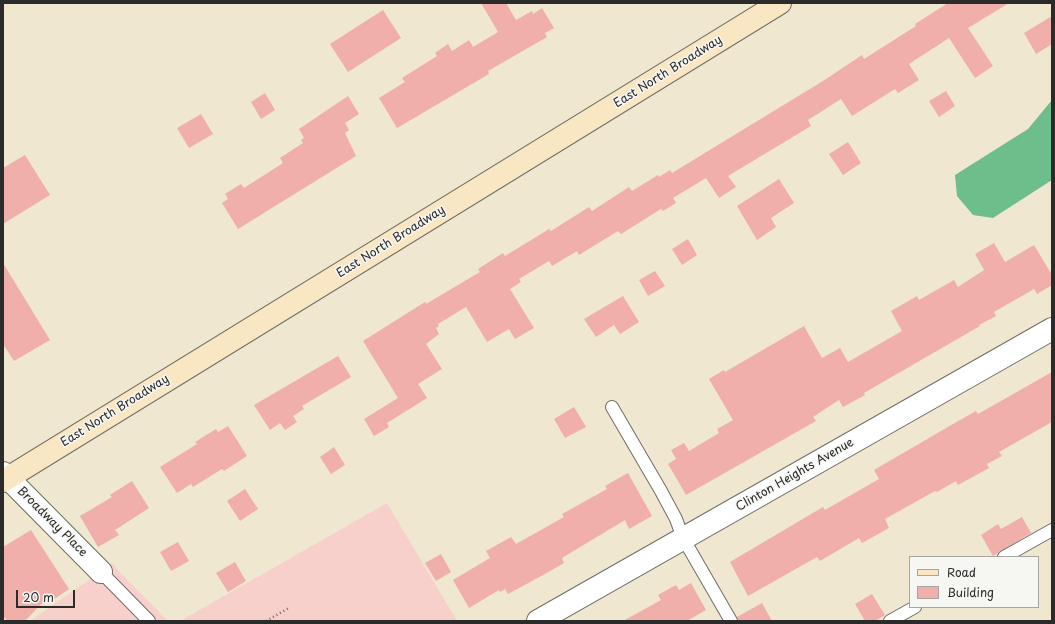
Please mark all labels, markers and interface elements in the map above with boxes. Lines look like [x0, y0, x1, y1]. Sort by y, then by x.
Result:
street label: East North Broadway [611, 33, 725, 111]
street label: East North Broadway [334, 203, 448, 281]
street label: East North Broadway [58, 372, 172, 450]
street label: Clinton Heights Avenue [734, 435, 856, 515]
street label: Broadway Place [14, 484, 90, 560]
legend [909, 556, 1039, 608]
text: Road [947, 563, 976, 581]
scale bar [18, 582, 77, 608]
text: Building [947, 583, 994, 601]
text: 20 m [23, 588, 54, 606]

